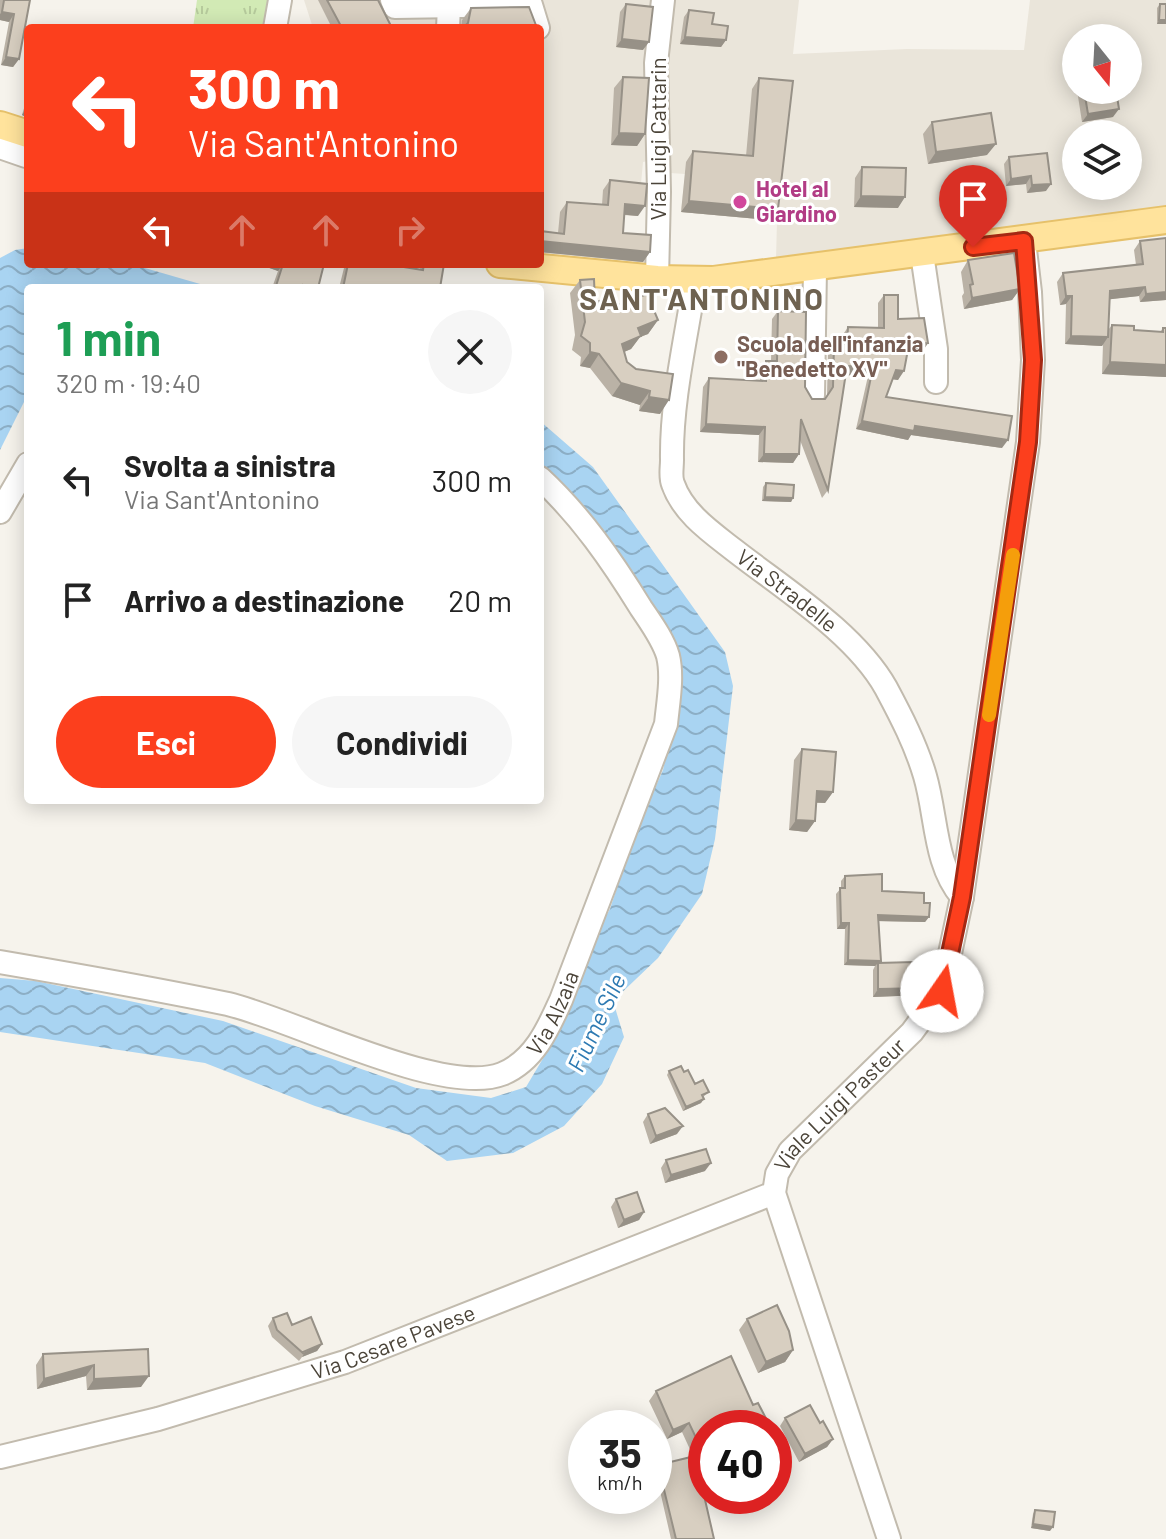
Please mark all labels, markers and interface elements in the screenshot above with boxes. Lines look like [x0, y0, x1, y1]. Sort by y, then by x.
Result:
north arrow [1062, 24, 1142, 104]
map controls [1062, 24, 1142, 200]
text: 300 m [188, 53, 340, 120]
icon: left [56, 56, 160, 160]
street label: Via Luigi Cattarin [644, 58, 670, 220]
button: layers [1062, 120, 1142, 200]
text: Via Sant'Antonino [188, 121, 459, 164]
pin [939, 165, 1007, 247]
place label: Hotel al Giardino [756, 175, 837, 226]
icon: arrive [951, 177, 995, 221]
marker: Hotel al Giardino [731, 193, 749, 211]
icon: left [136, 208, 180, 252]
icon: ahead [220, 208, 264, 252]
icon: ahead [304, 208, 348, 252]
icon: right [388, 208, 432, 252]
district label: SANT'ANTONINO [579, 280, 825, 316]
text: 1 min [56, 308, 161, 366]
button: close [428, 310, 512, 394]
place label: Scuola dell'infanzia "Benedetto XV" [737, 330, 923, 381]
marker: Scuola dell'infanzia "Benedetto XV" [712, 348, 730, 366]
text: 320 m · 19:40 [56, 367, 201, 398]
text: Svolta a sinistra [124, 447, 336, 483]
icon: left [56, 458, 100, 502]
text: 300 m [432, 462, 512, 498]
text: Via Sant'Antonino [124, 483, 320, 514]
street label: Via Stradelle [732, 543, 844, 637]
icon: arrive [56, 578, 100, 622]
text: Arrivo a destinazione [124, 582, 404, 618]
text: 20 m [448, 582, 512, 618]
button: Esci [56, 696, 276, 788]
button: Condividi [292, 696, 512, 788]
position arrow [900, 949, 984, 1033]
street label: Via Alzaia [520, 967, 583, 1060]
water label: Fiume Sile [560, 969, 631, 1076]
street label: Viale Luigi Pasteur [768, 1032, 910, 1175]
street label: Via Cesare Pavese [308, 1298, 478, 1384]
speed limit sign: 40 [688, 1410, 792, 1514]
text: 35 [598, 1428, 642, 1476]
text: km/h [597, 1470, 643, 1494]

